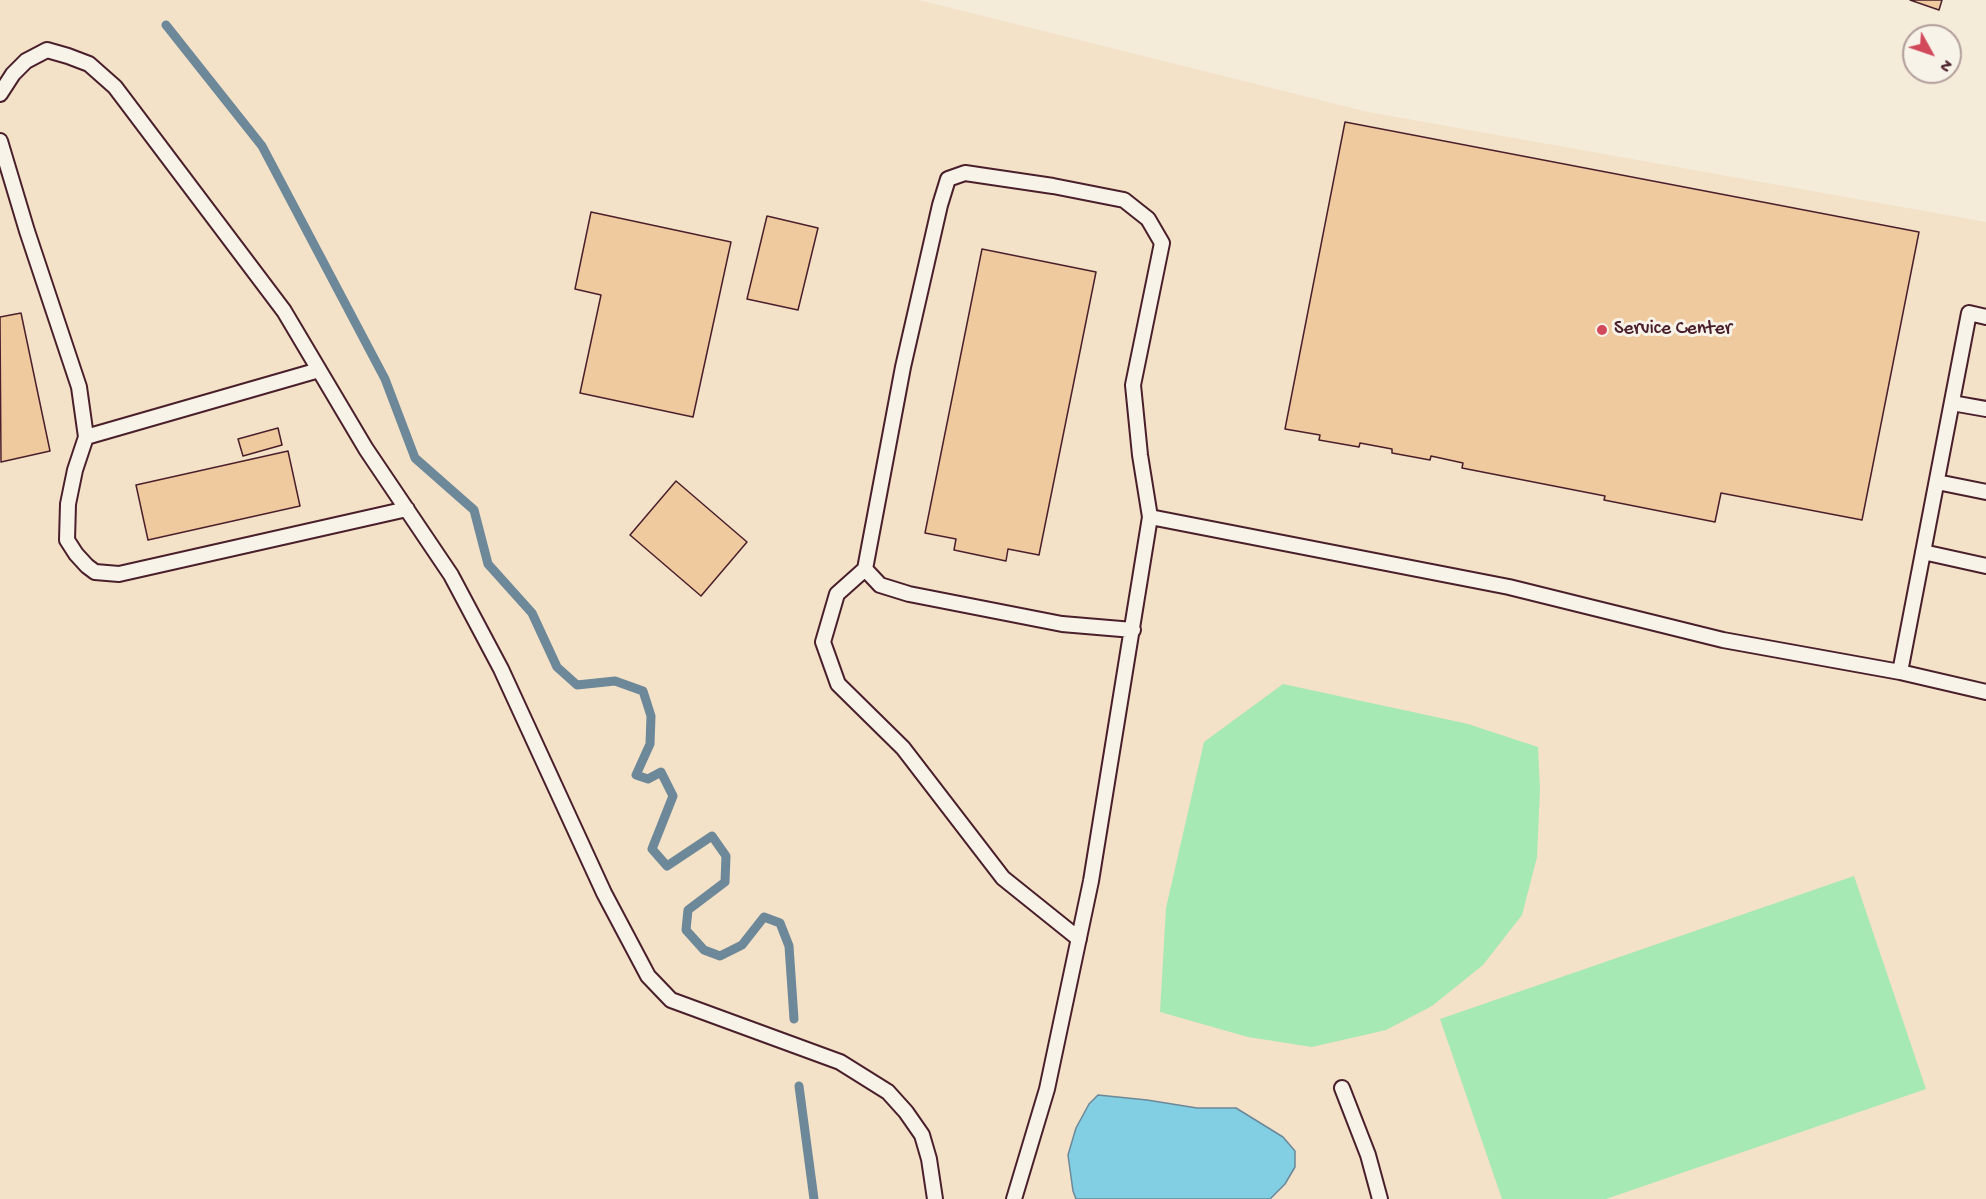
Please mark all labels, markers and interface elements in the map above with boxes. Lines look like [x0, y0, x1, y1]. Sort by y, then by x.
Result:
north arrow [1902, 24, 1962, 84]
text: N [1934, 54, 1955, 75]
place label: Service Center [1614, 318, 1732, 342]
marker: Service Center [1595, 323, 1609, 337]

